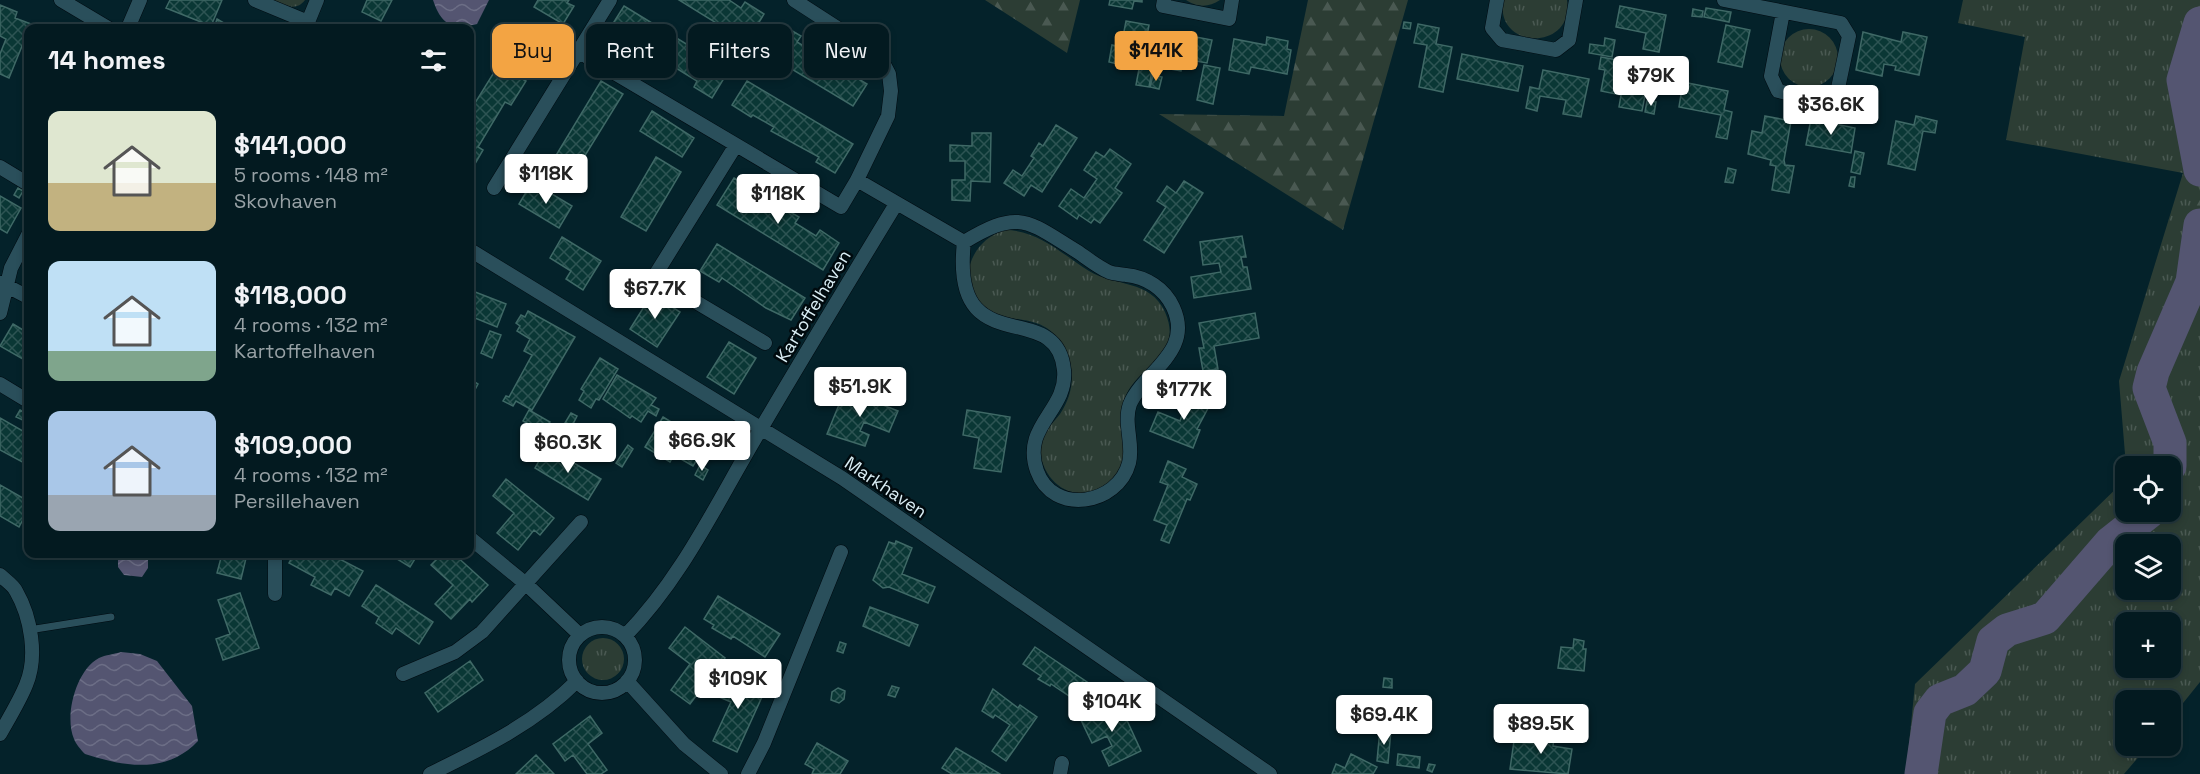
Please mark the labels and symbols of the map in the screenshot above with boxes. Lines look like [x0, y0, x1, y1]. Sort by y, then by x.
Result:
pin: $141K [1114, 31, 1198, 82]
pin: $79K [1615, 56, 1687, 107]
pin: $36.6K [1782, 85, 1880, 136]
pin: $118K [504, 154, 588, 205]
pin: $118K [736, 174, 820, 225]
street label: Kartoffelhaven [770, 246, 856, 366]
pin: $67.7K [606, 269, 704, 320]
pin: $51.9K [811, 367, 909, 418]
pin: $177K [1142, 370, 1226, 421]
pin: $66.9K [653, 421, 751, 472]
pin: $60.3K [519, 423, 617, 474]
street label: Markhaven [840, 451, 932, 523]
pin: $109K [696, 659, 780, 710]
pin: $104K [1070, 682, 1154, 733]
pin: $69.4K [1335, 695, 1433, 746]
pin: $89.5K [1492, 704, 1590, 755]

